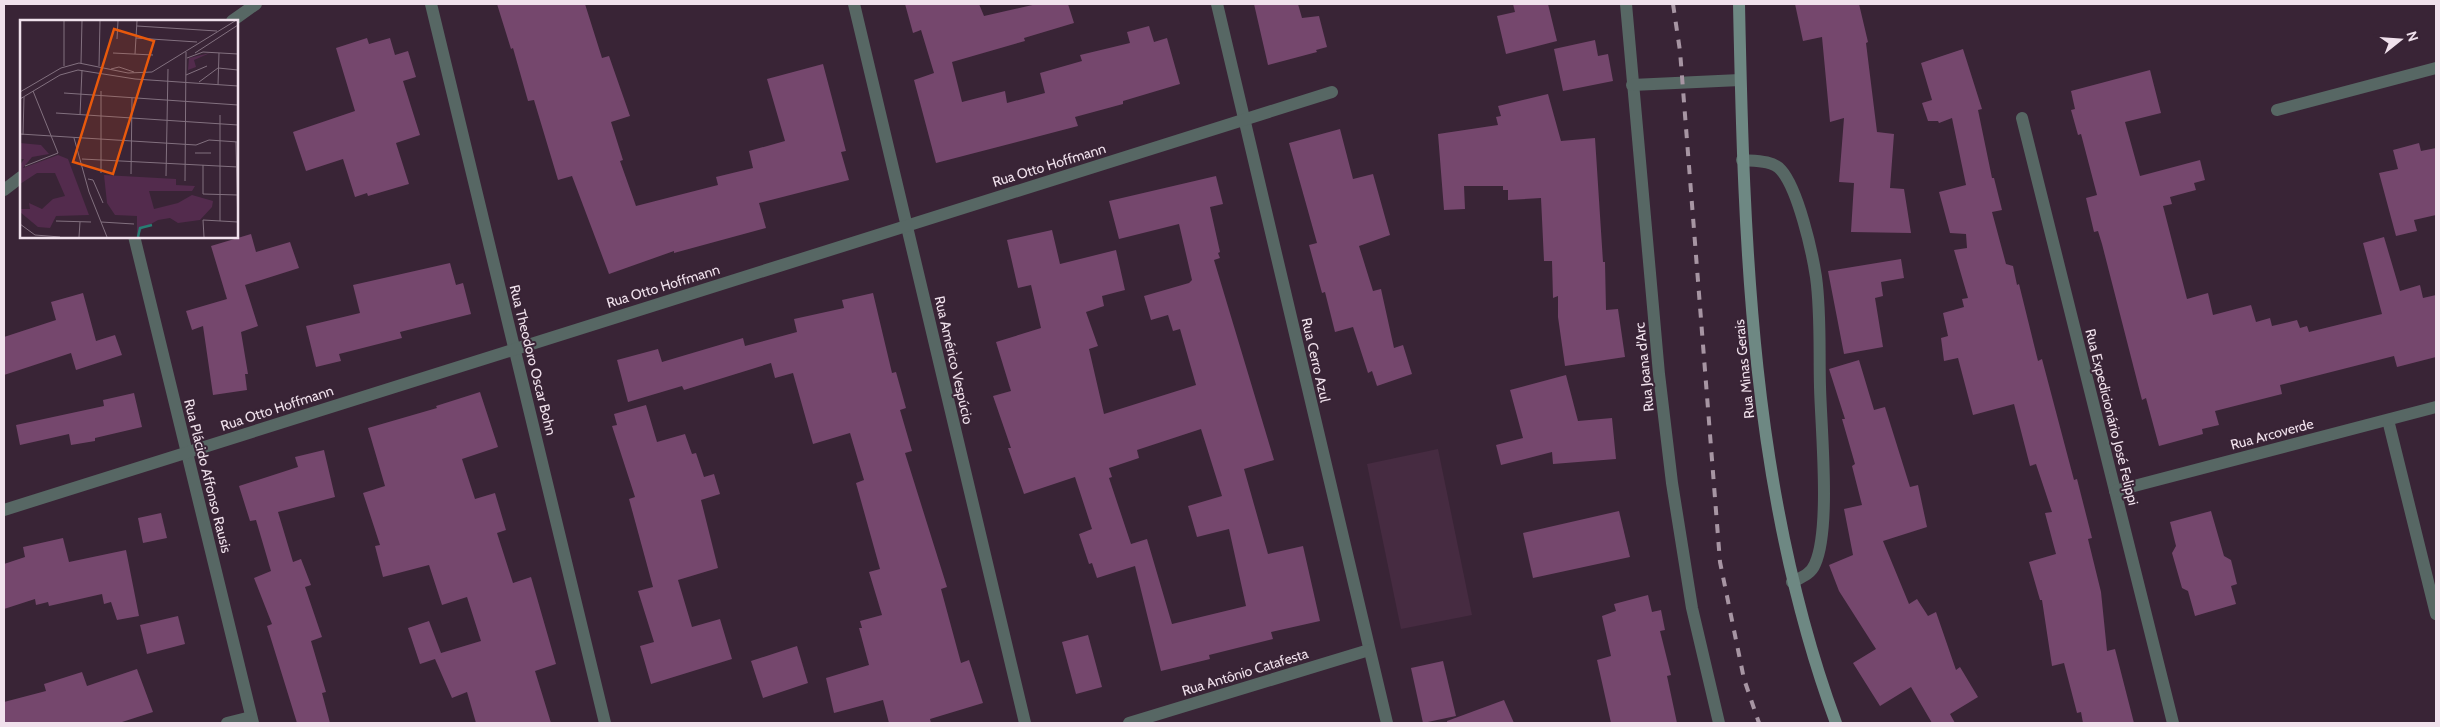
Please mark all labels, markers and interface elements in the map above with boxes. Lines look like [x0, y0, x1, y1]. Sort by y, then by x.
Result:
north arrow [2375, 15, 2425, 65]
inset map [20, 20, 238, 238]
text: N [2402, 29, 2422, 44]
street label: Rua Otto Hoffmann [990, 139, 1108, 191]
street label: Rua Otto Hoffmann [604, 260, 722, 312]
street label: Rua Theodoro Oscar Bohn [506, 283, 560, 437]
street label: Rua Américo Vespúcio [931, 294, 978, 426]
street label: Rua Cerro Azul [1298, 316, 1335, 405]
street label: Rua Minas Gerais [1730, 318, 1758, 419]
street label: Rua Joana d'Arc [1630, 321, 1658, 413]
street label: Rua Expedicionário José Felippi [2081, 327, 2143, 507]
street label: Rua Otto Hoffmann [218, 381, 336, 435]
street label: Rua Plácido Affonso Rausis [180, 397, 236, 555]
street label: Rua Arcoverde [2228, 414, 2316, 454]
street label: Rua Antônio Catafesta [1180, 644, 1311, 700]

